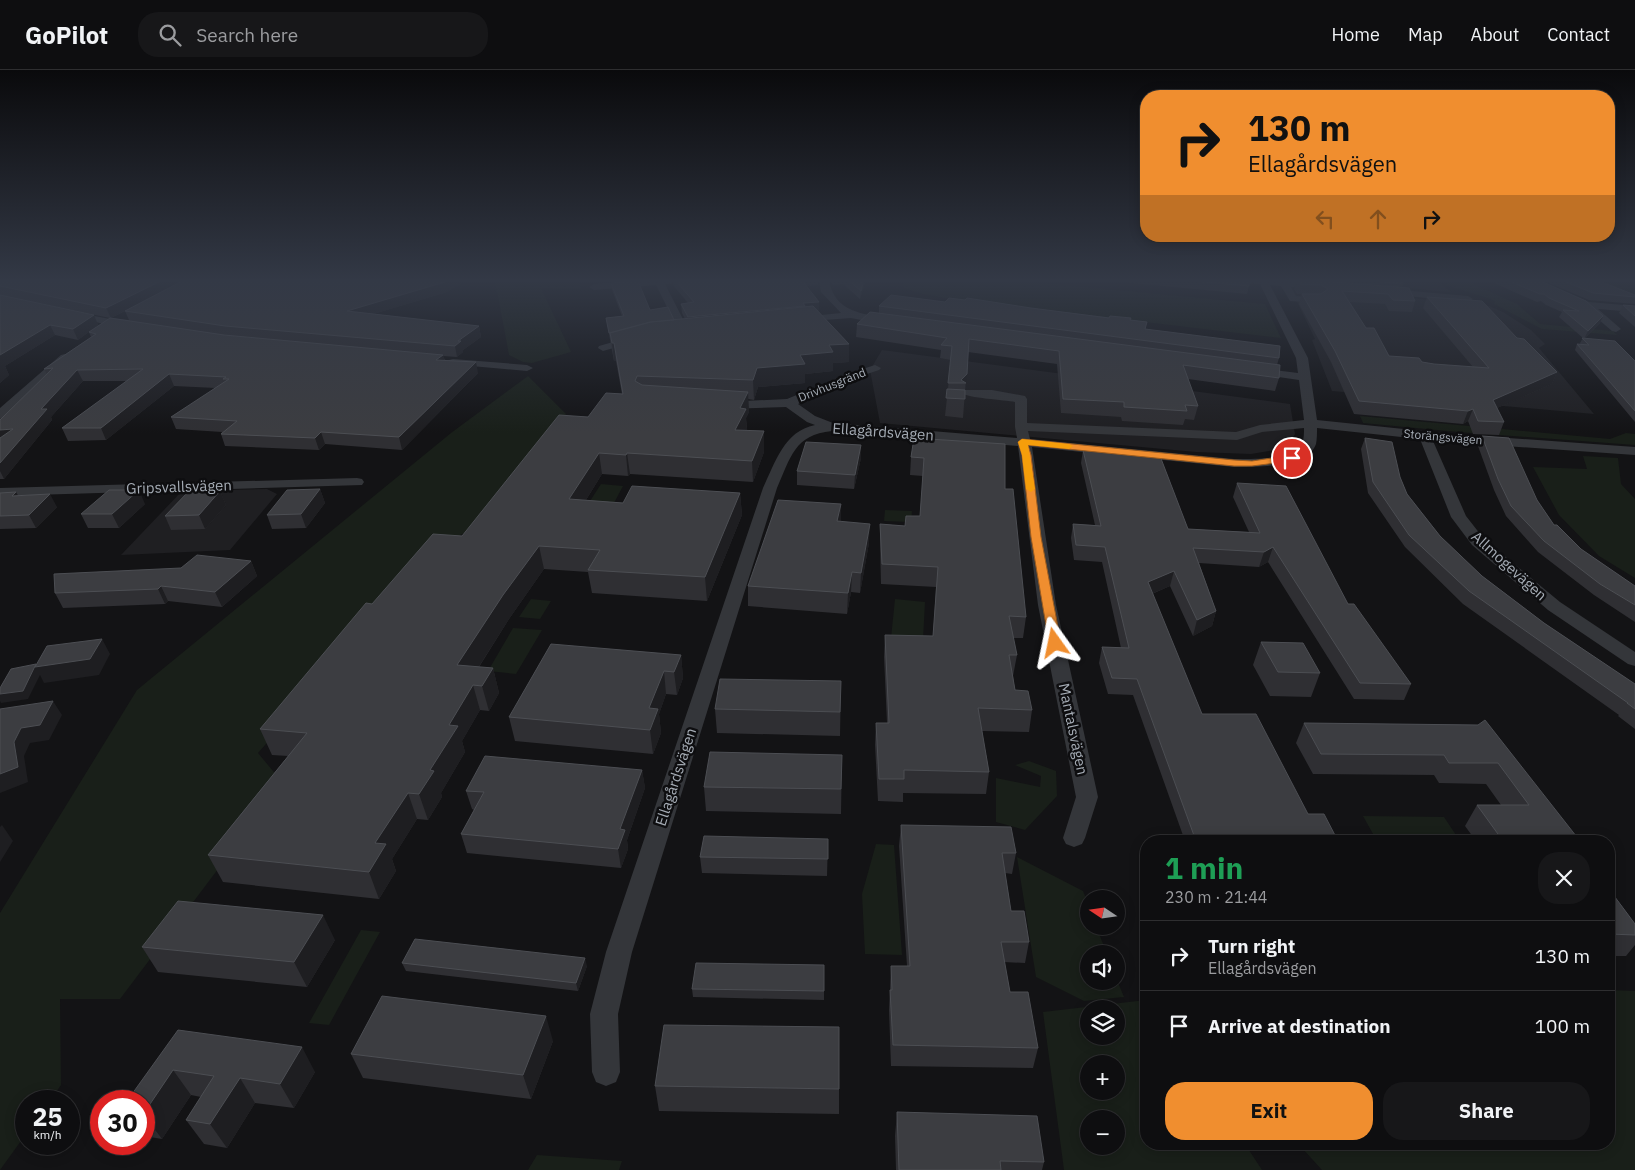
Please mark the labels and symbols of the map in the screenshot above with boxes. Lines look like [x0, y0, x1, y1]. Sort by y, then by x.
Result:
street label: Drivhusgränd [796, 364, 868, 405]
street label: Ellagårdsvägen [832, 418, 934, 445]
street label: Storängsvägen [1403, 426, 1483, 447]
pin [1271, 437, 1313, 479]
street label: Gripsvallsvägen [126, 475, 232, 498]
street label: Allmogevägen [1468, 527, 1551, 604]
position arrow [1028, 616, 1080, 668]
street label: Mantalsvägen [1055, 681, 1092, 776]
street label: Ellagårdsvägen [651, 726, 700, 828]
north arrow [1080, 890, 1125, 935]
speed limit sign: 30 [90, 1090, 155, 1155]

